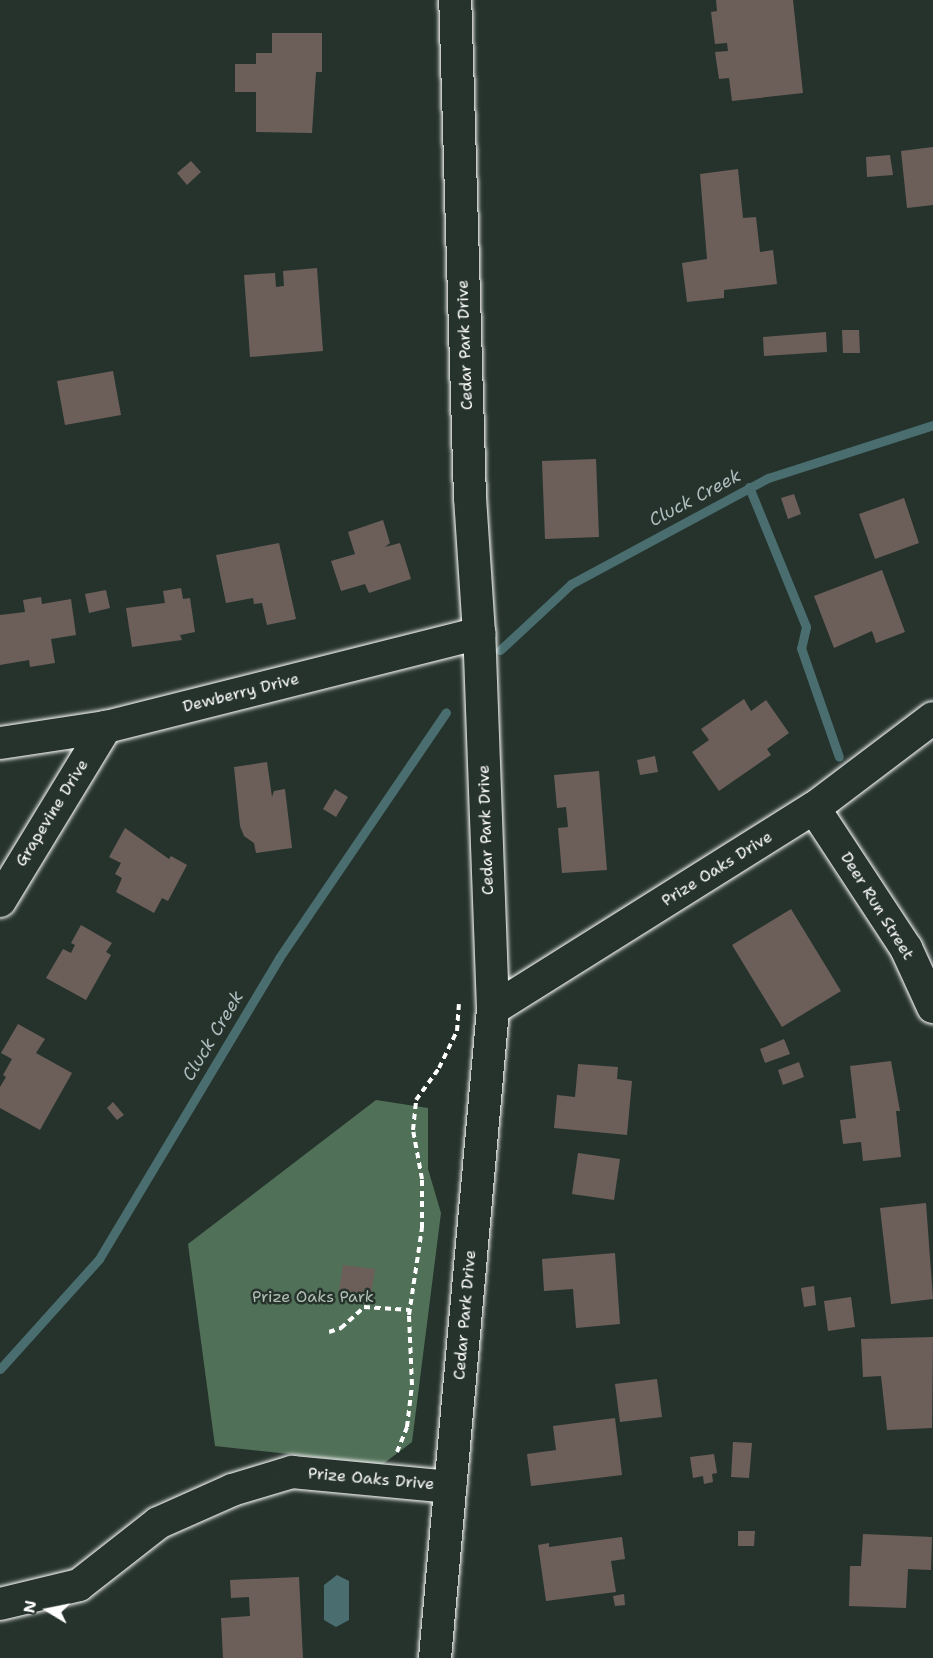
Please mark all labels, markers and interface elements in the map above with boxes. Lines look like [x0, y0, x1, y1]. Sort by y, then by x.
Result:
street label: Cedar Park Drive [453, 280, 477, 410]
water label: Cluck Creek [645, 465, 745, 531]
street label: Dewberry Drive [181, 669, 301, 717]
street label: Grapevine Drive [11, 756, 93, 870]
street label: Cedar Park Drive [474, 765, 498, 895]
street label: Prize Oaks Drive [658, 827, 776, 911]
street label: Deer Run Street [836, 849, 918, 963]
water label: Cluck Creek [178, 987, 248, 1085]
street label: Cedar Park Drive [450, 1249, 480, 1381]
park label: Prize Oaks Park [252, 1287, 374, 1307]
street label: Prize Oaks Drive [307, 1464, 435, 1494]
north arrow [18, 1580, 78, 1640]
text: N [18, 1599, 41, 1615]

